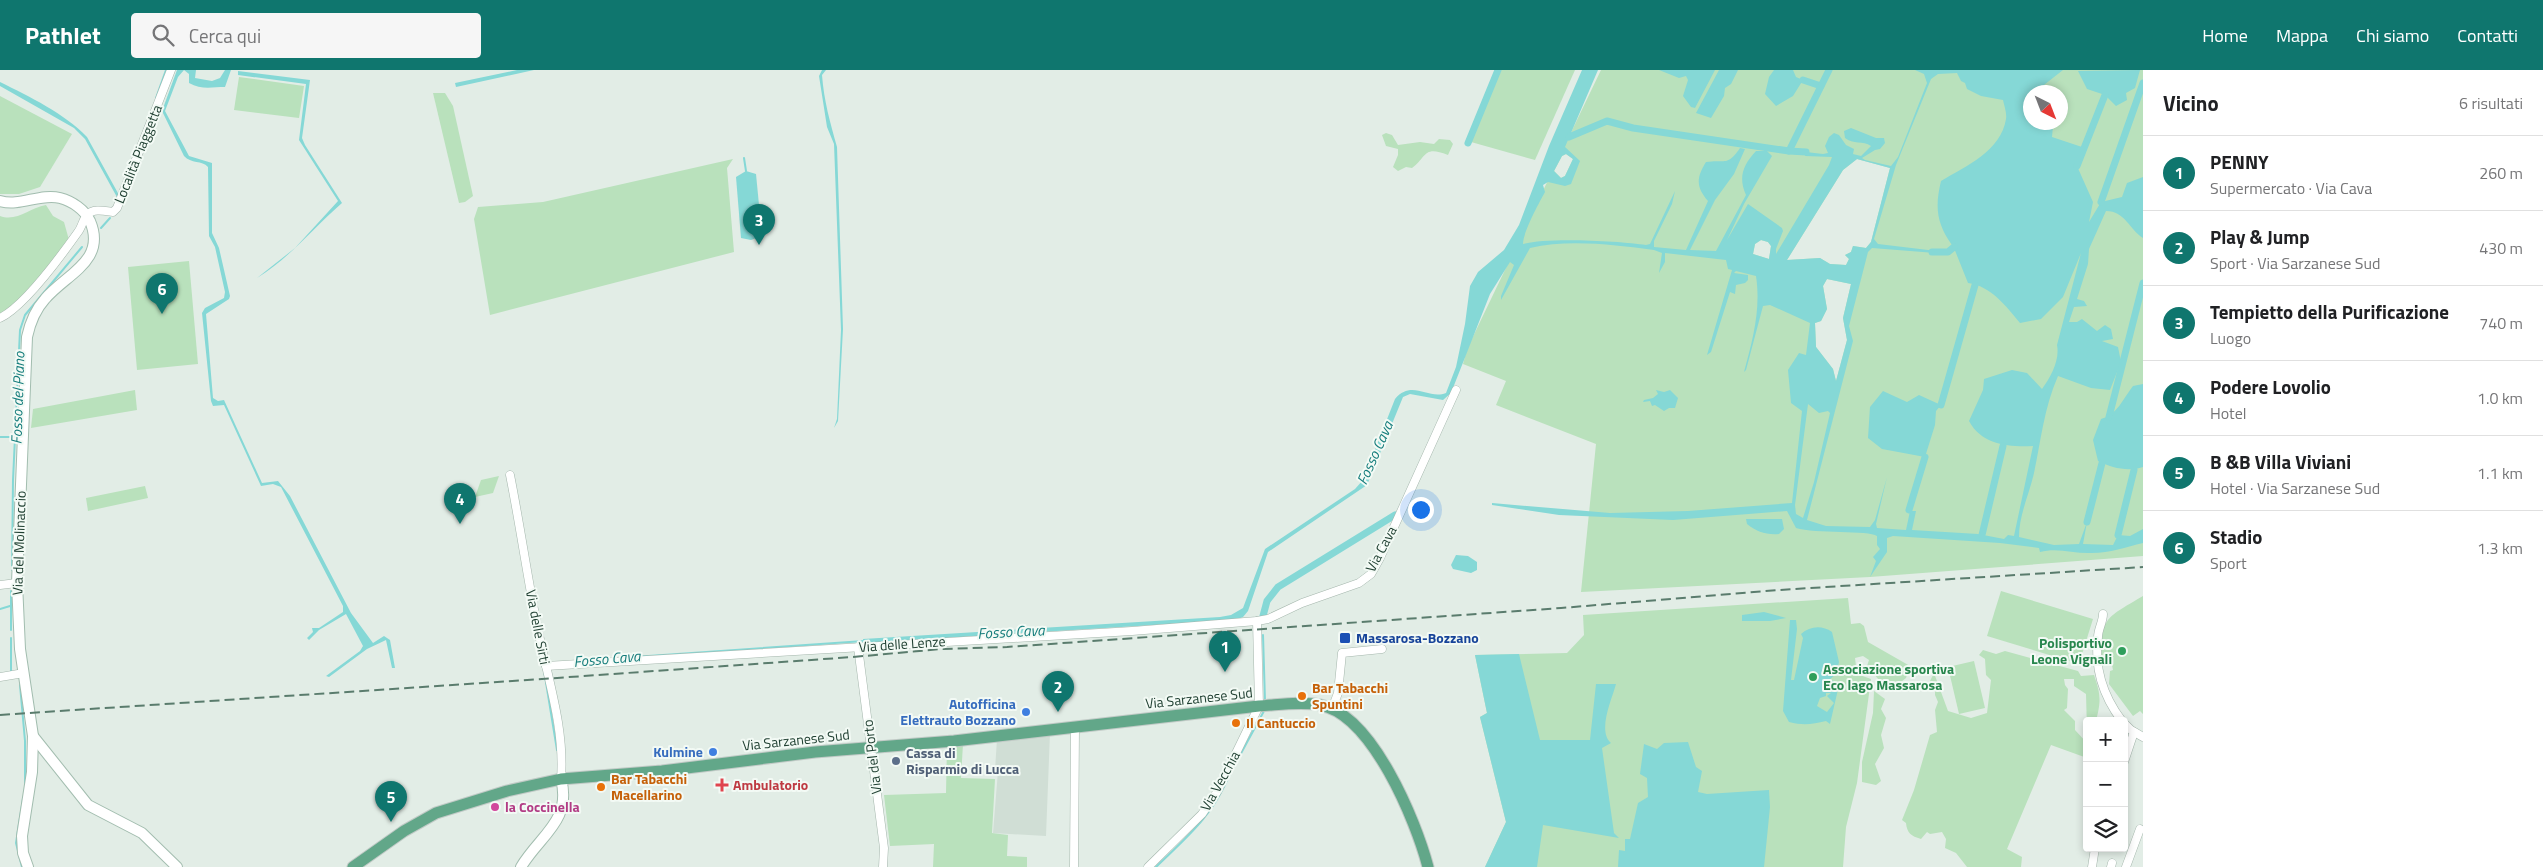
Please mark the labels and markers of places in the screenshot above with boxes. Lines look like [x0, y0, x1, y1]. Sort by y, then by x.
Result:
pin: 3 [743, 204, 775, 245]
pin: 6 [146, 273, 178, 314]
pin: 4 [444, 483, 476, 524]
place label: Massarosa-Bozzano [1356, 627, 1479, 648]
pin: 1 [1209, 631, 1241, 672]
marker: Massarosa-Bozzano [1338, 631, 1352, 645]
place label: Polisportivo Leone Vignali [2031, 632, 2112, 669]
marker: Polisportivo Leone Vignali [2116, 645, 2128, 657]
place label: Associazione sportiva Eco lago Massarosa [1823, 658, 1954, 695]
pin: 2 [1042, 671, 1074, 712]
marker: Associazione sportiva Eco lago Massarosa [1807, 671, 1819, 683]
place label: Bar Tabacchi Spuntini [1312, 677, 1388, 714]
marker: Bar Tabacchi Spuntini [1296, 690, 1308, 702]
place label: Autofficina Elettrauto Bozzano [900, 693, 1016, 730]
marker: Autofficina Elettrauto Bozzano [1020, 706, 1032, 718]
place label: Il Cantuccio [1246, 712, 1316, 733]
marker: Il Cantuccio [1230, 717, 1242, 729]
place label: Kulmine [653, 741, 703, 762]
place label: Cassa di Risparmio di Lucca [906, 742, 1019, 779]
marker: Kulmine [707, 746, 719, 758]
marker: Cassa di Risparmio di Lucca [890, 755, 902, 767]
place label: Bar Tabacchi Macellarino [611, 768, 687, 805]
place label: Ambulatorio [733, 774, 808, 795]
marker: Ambulatorio [715, 778, 729, 792]
pin: 5 [375, 781, 407, 822]
marker: Bar Tabacchi Macellarino [595, 781, 607, 793]
place label: la Coccinella [505, 796, 580, 817]
marker: la Coccinella [489, 801, 501, 813]

